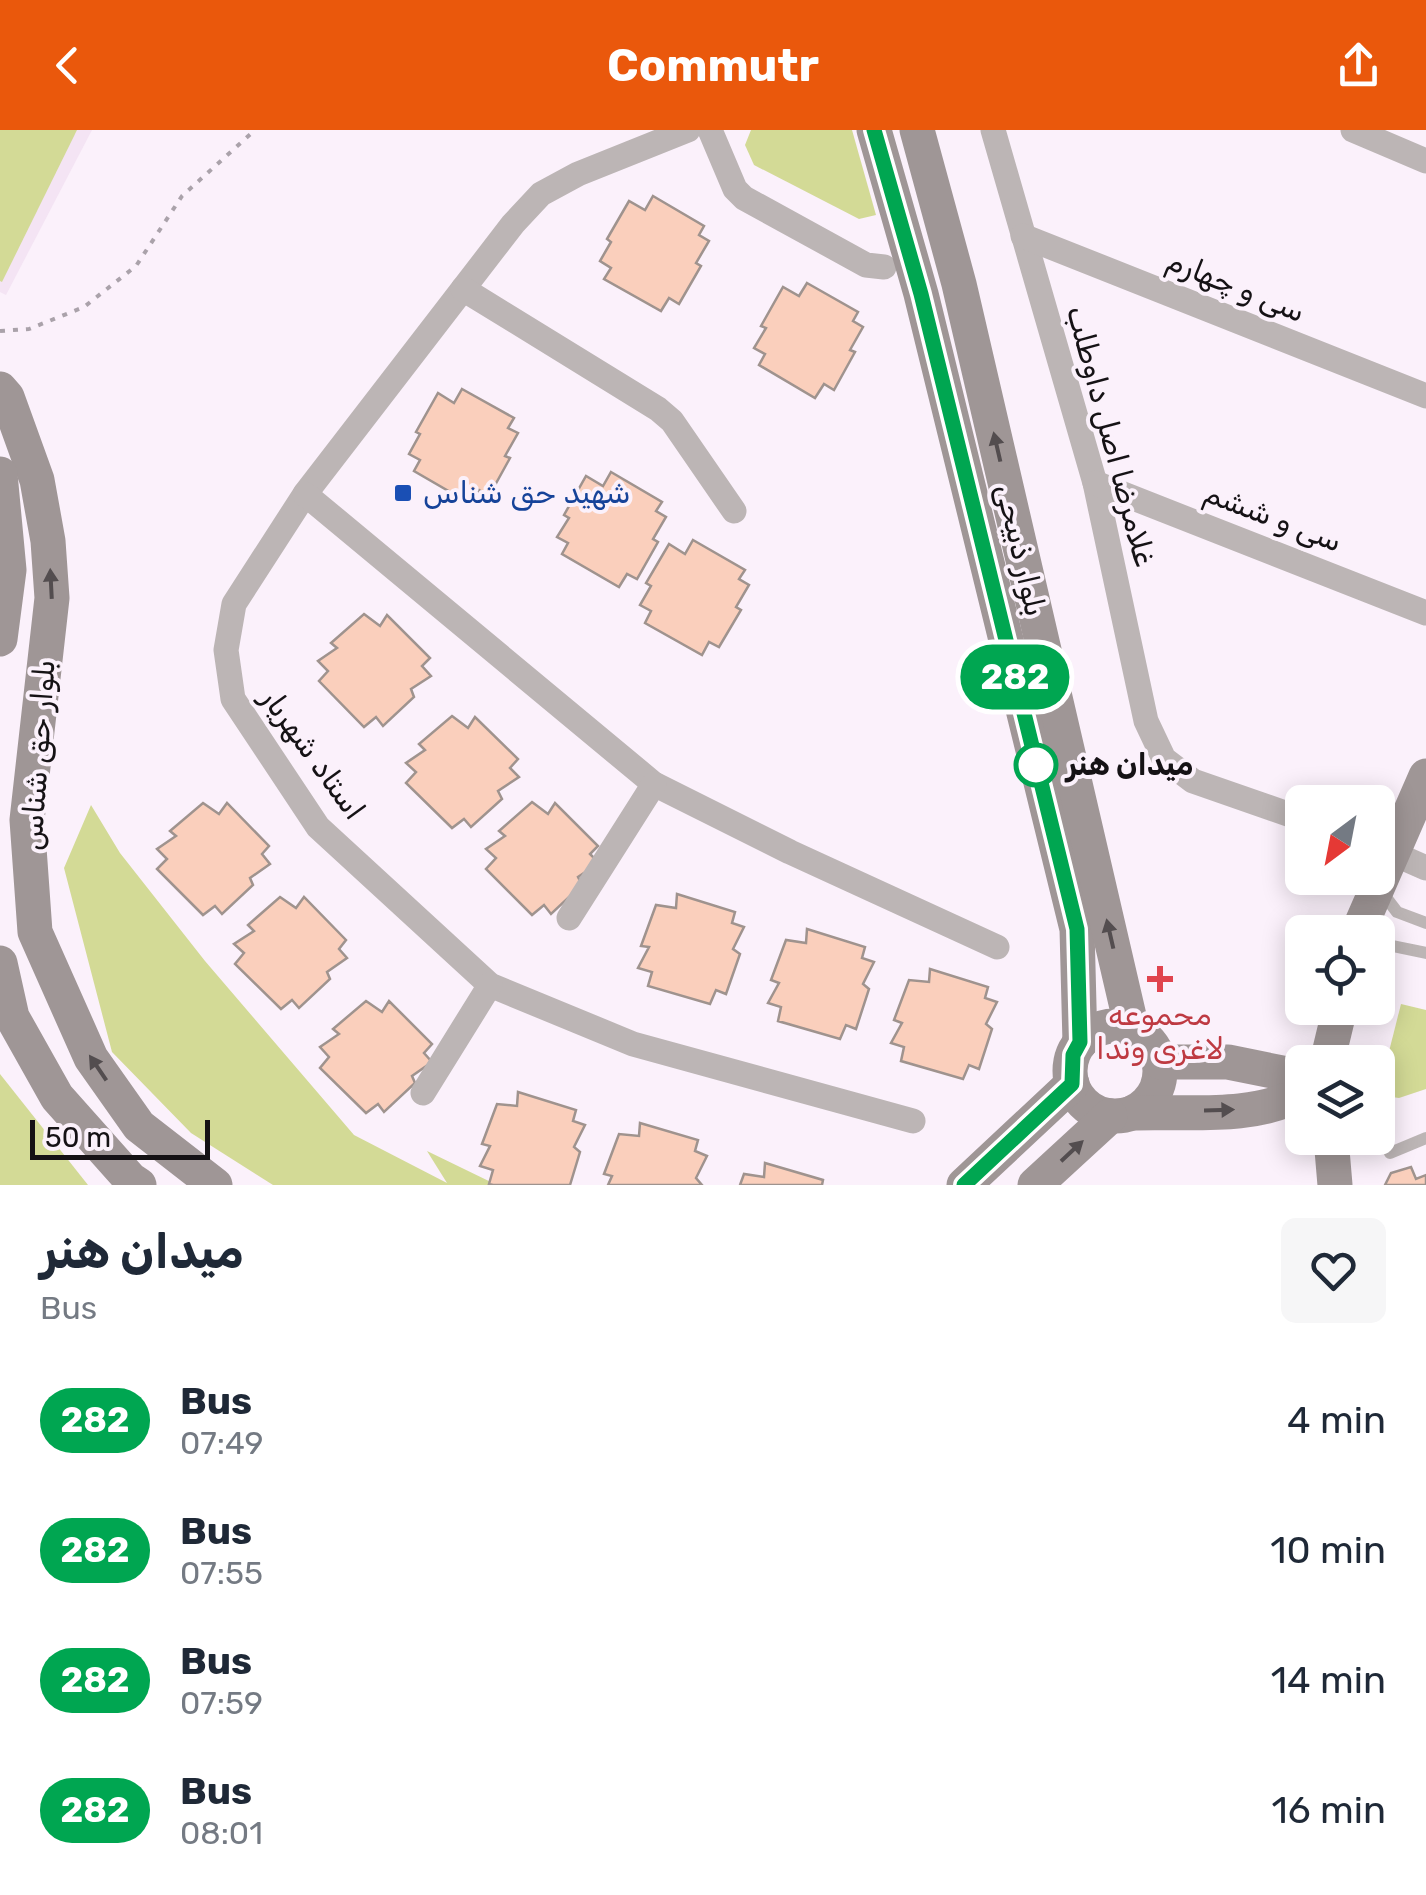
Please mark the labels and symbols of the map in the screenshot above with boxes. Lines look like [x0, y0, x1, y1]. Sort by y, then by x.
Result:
street label: سی و چهارم [1161, 242, 1310, 331]
street label: غلامرضا اصل داوطلب [1059, 302, 1163, 570]
one-way arrow [989, 431, 1004, 462]
street label: سی و ششم [1199, 474, 1347, 561]
place label: شهید حق شناس [423, 475, 631, 511]
street label: بلوار ذبیحی [988, 480, 1054, 620]
marker: شهید حق شناس [392, 482, 414, 504]
one-way arrow [43, 568, 59, 600]
line badge: 282 [958, 644, 1072, 710]
street label: بلوار حق شناس [13, 658, 63, 852]
street label: استاد شهریار [252, 680, 373, 827]
marker: میدان هنر [1015, 744, 1057, 786]
place label: میدان هنر [1064, 747, 1193, 783]
north arrow [1285, 785, 1395, 895]
one-way arrow [1102, 918, 1117, 949]
marker: محموعه لاغری وندا [1147, 966, 1173, 992]
place label: محموعه لاغری وندا [1096, 997, 1224, 1067]
one-way arrow [89, 1055, 108, 1082]
one-way arrow [1203, 1102, 1235, 1118]
scale bar [30, 1115, 210, 1160]
one-way arrow [1059, 1140, 1084, 1162]

